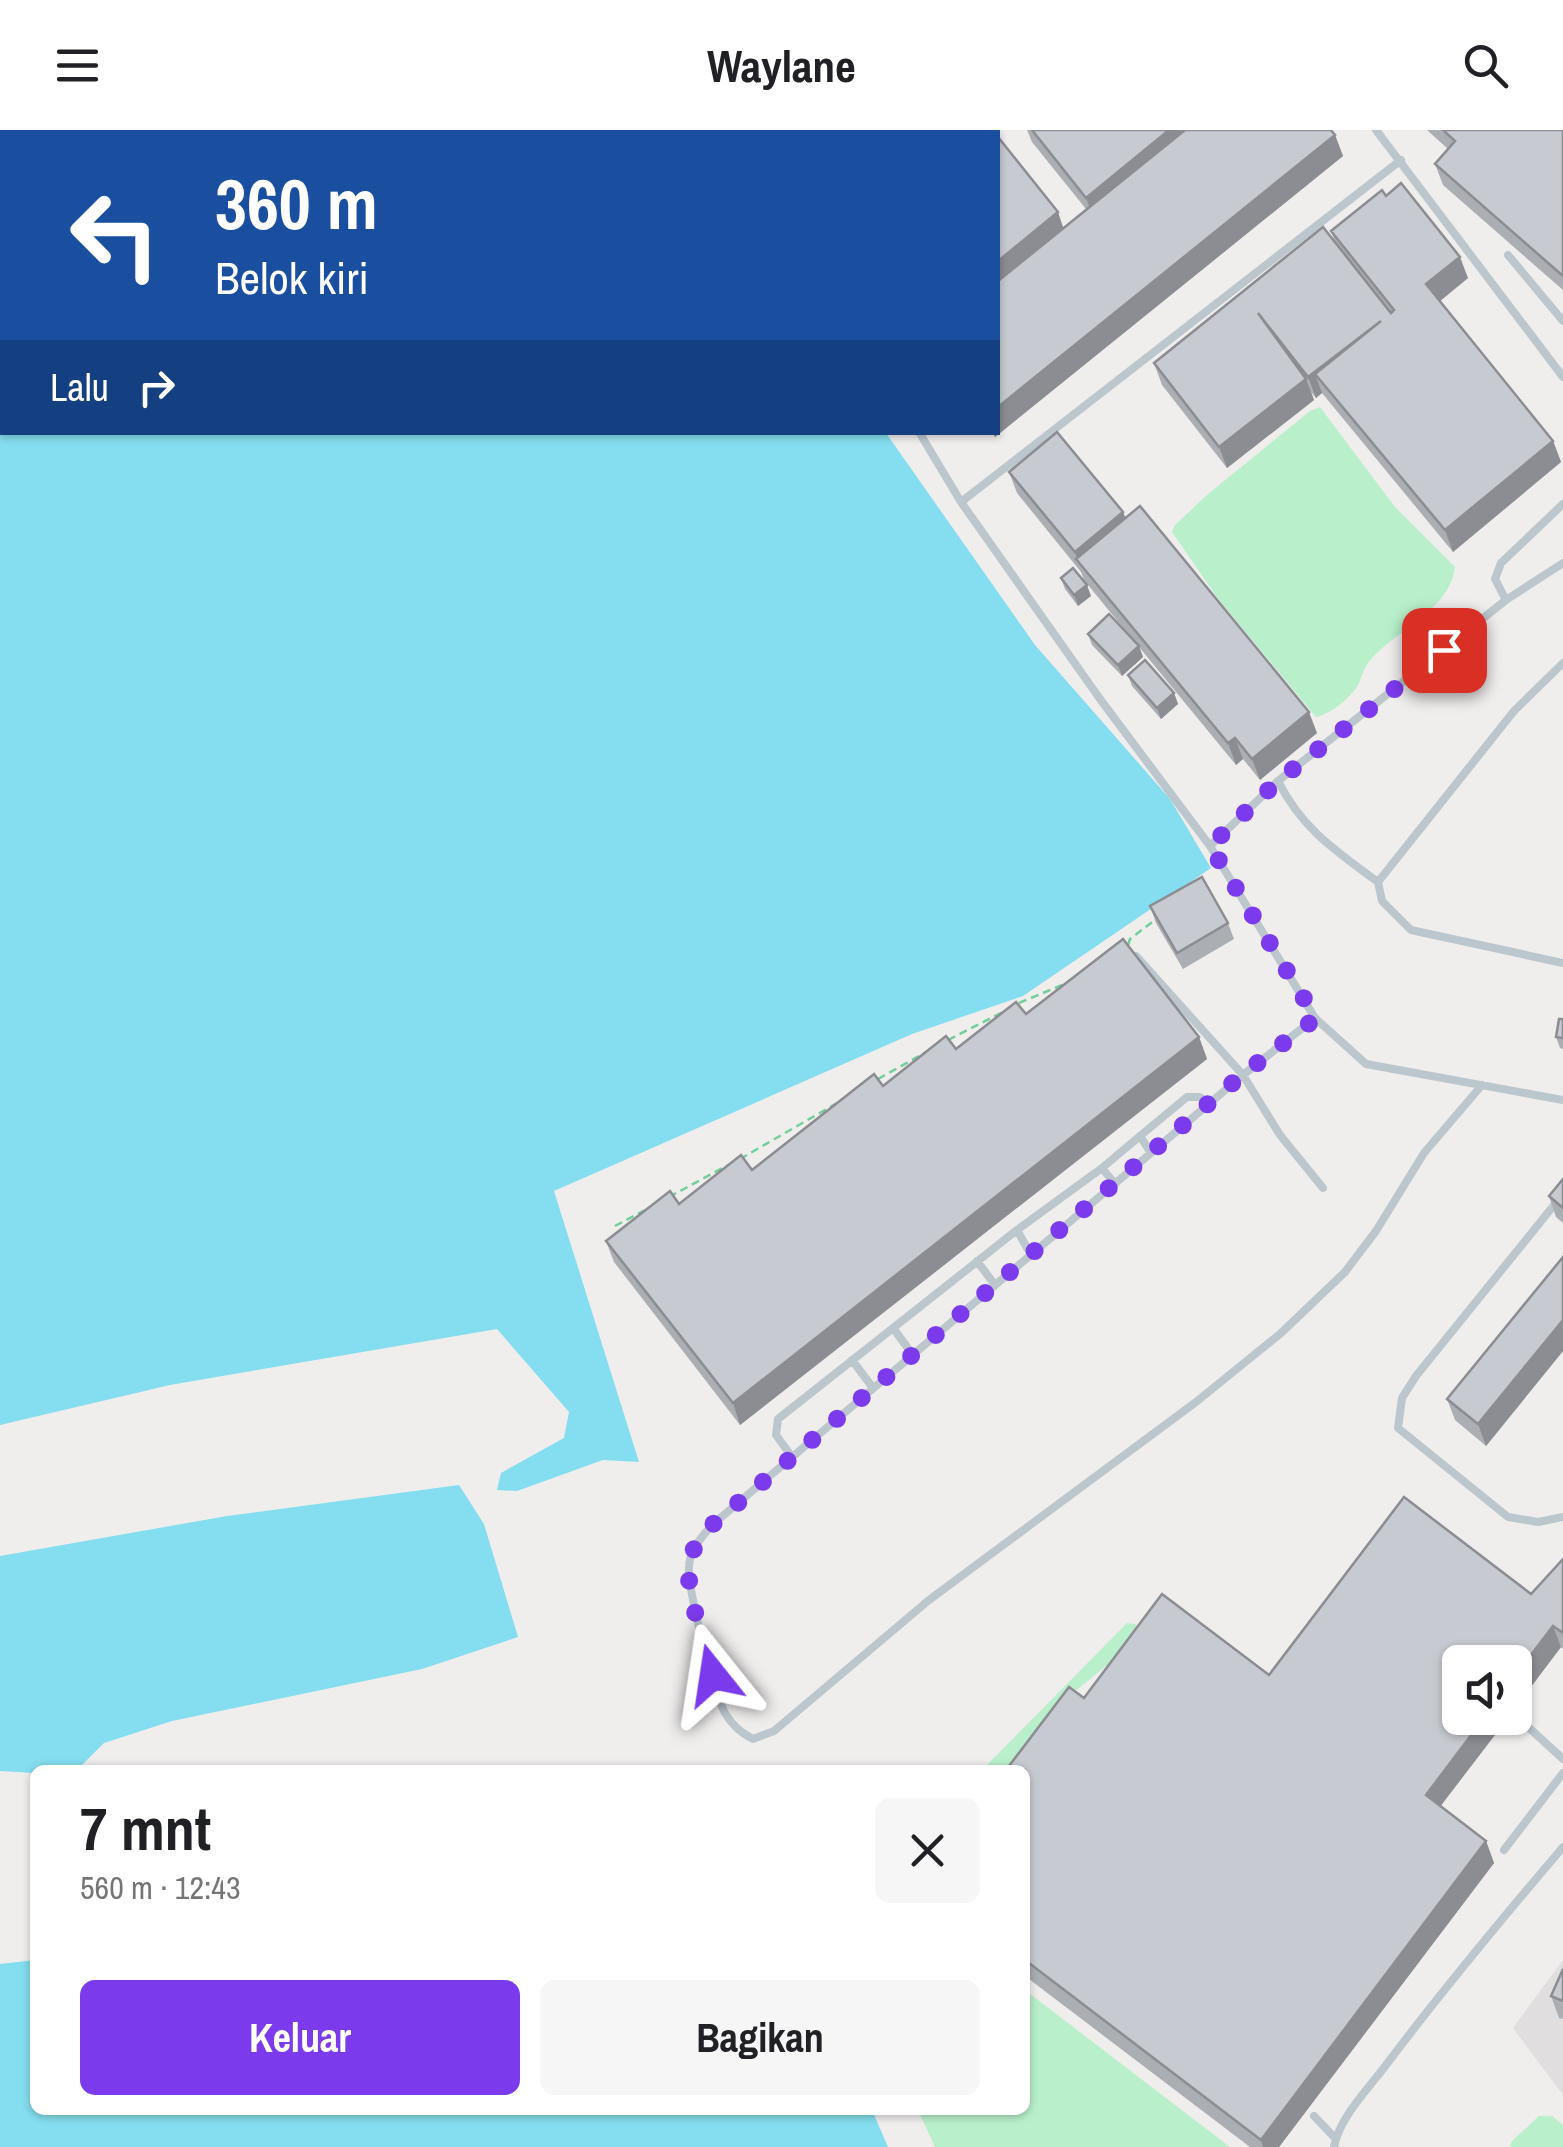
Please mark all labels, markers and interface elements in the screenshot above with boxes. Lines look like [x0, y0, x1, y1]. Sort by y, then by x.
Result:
text: Waylane [707, 35, 856, 96]
icon: menu [50, 38, 105, 93]
icon: search [1458, 38, 1513, 93]
text: 360 m [215, 157, 378, 251]
icon: left [50, 170, 180, 300]
text: Belok kiri [215, 247, 369, 308]
icon: right [129, 360, 184, 415]
text: Lalu [50, 362, 109, 413]
pin [1402, 608, 1487, 693]
icon: arrive [1417, 623, 1472, 678]
position arrow [661, 1623, 765, 1727]
map controls [1442, 1645, 1532, 1735]
button: sound [1442, 1645, 1532, 1735]
text: 7 mnt [80, 1788, 211, 1869]
button: close [875, 1798, 980, 1903]
text: 560 m · 12:43 [80, 1866, 240, 1909]
button: Keluar [80, 1980, 520, 2095]
button: Bagikan [540, 1980, 980, 2095]

